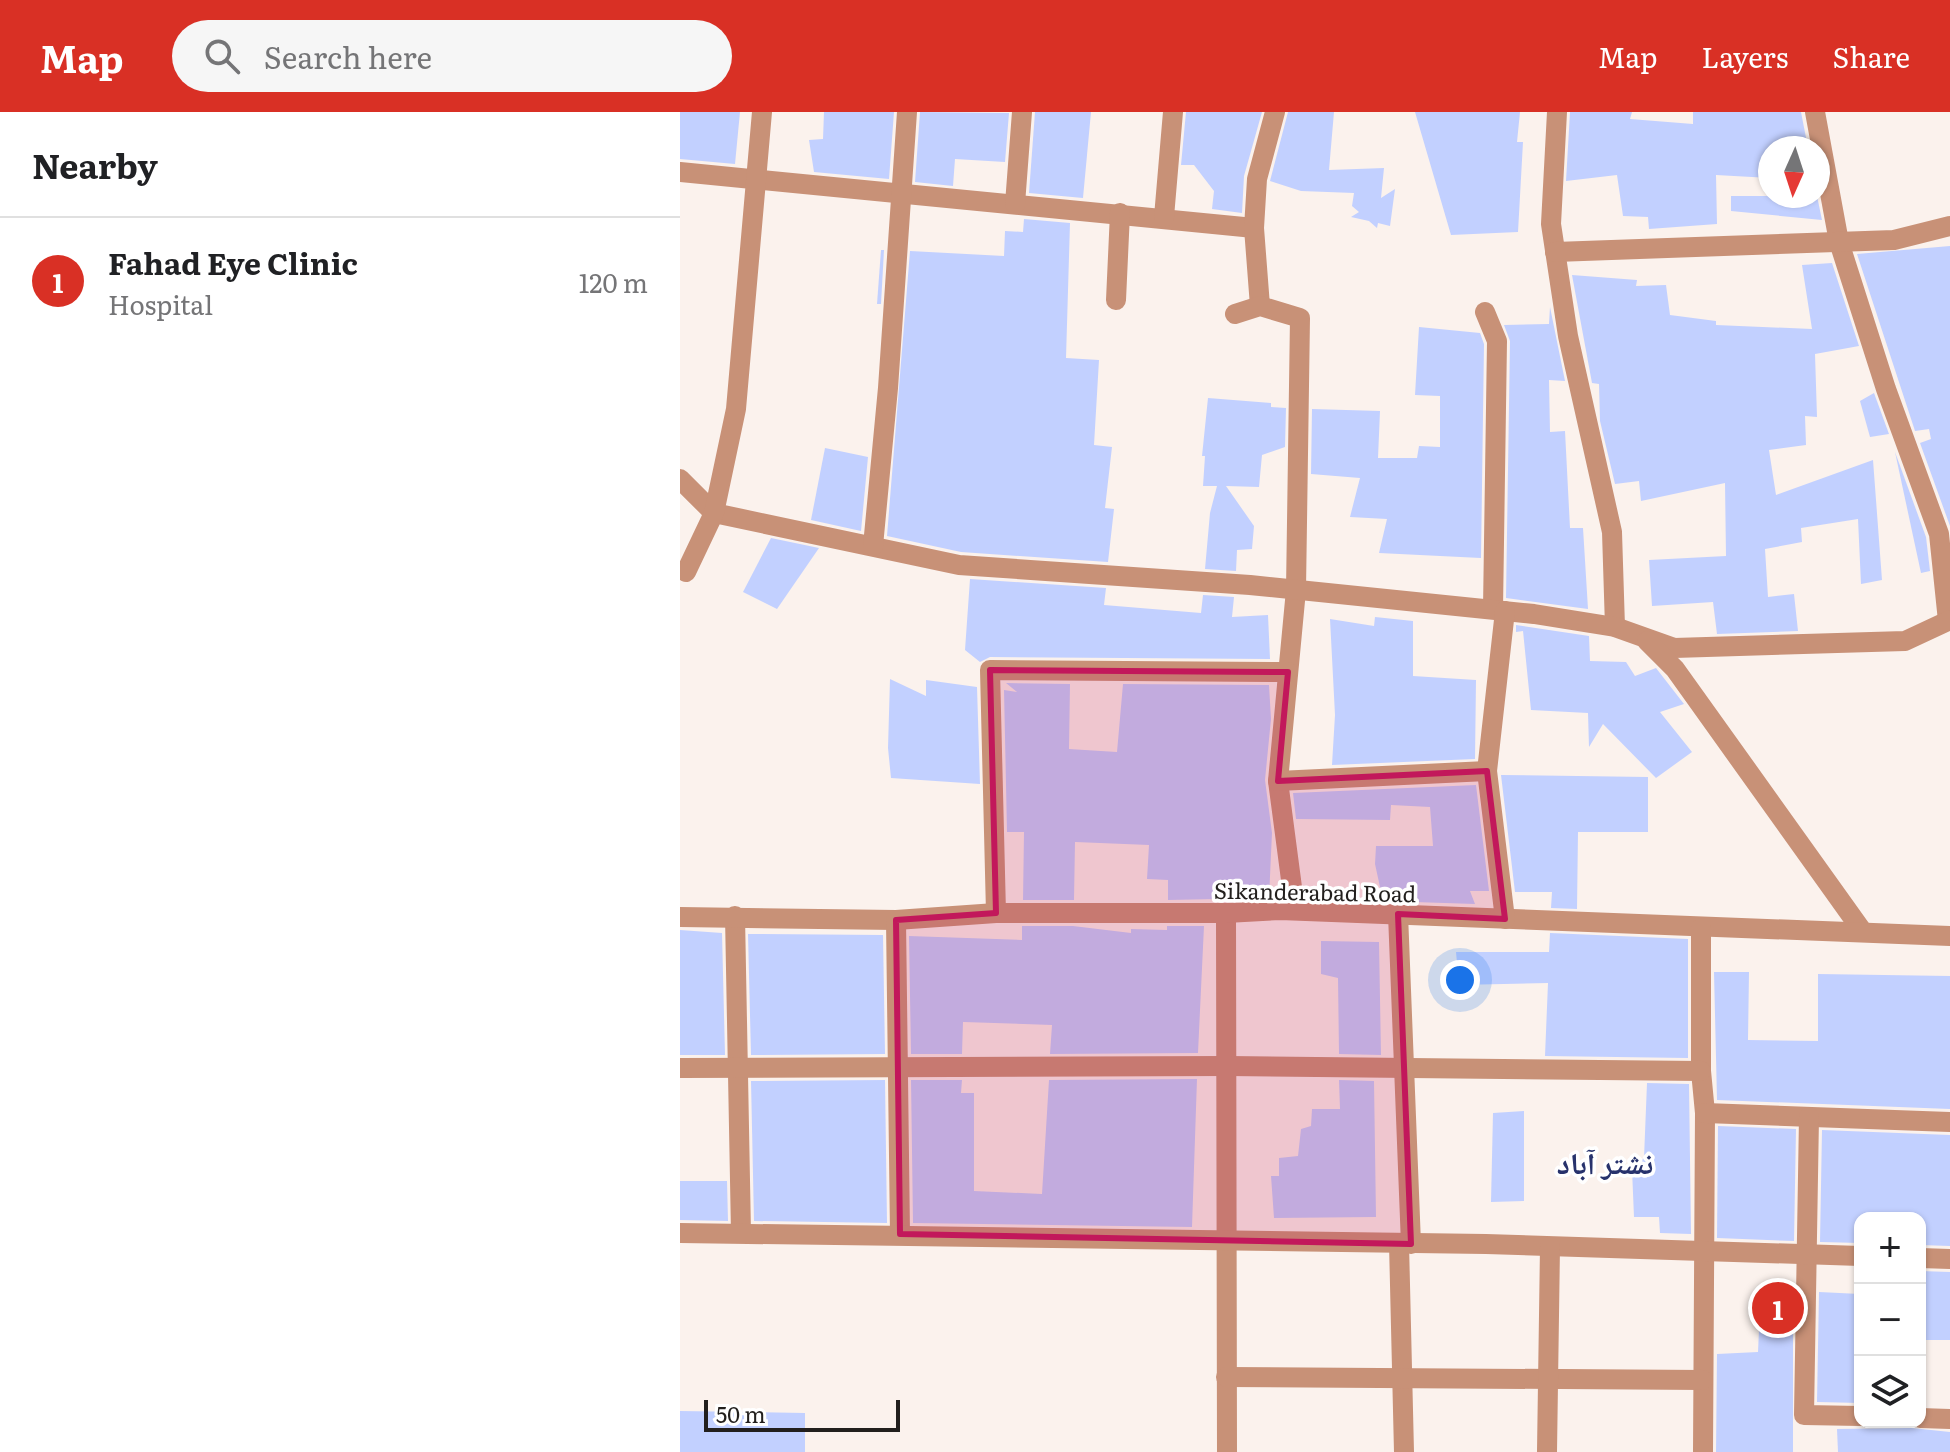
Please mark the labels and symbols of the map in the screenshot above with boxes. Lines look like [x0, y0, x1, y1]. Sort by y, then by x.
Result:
north arrow [1758, 136, 1830, 208]
street label: Sikanderabad Road [1214, 873, 1416, 909]
your location [1440, 960, 1480, 1000]
district label: نشتر آباد [1557, 1139, 1653, 1183]
pin: 1 [1752, 1278, 1804, 1338]
scale bar [704, 1396, 900, 1432]

